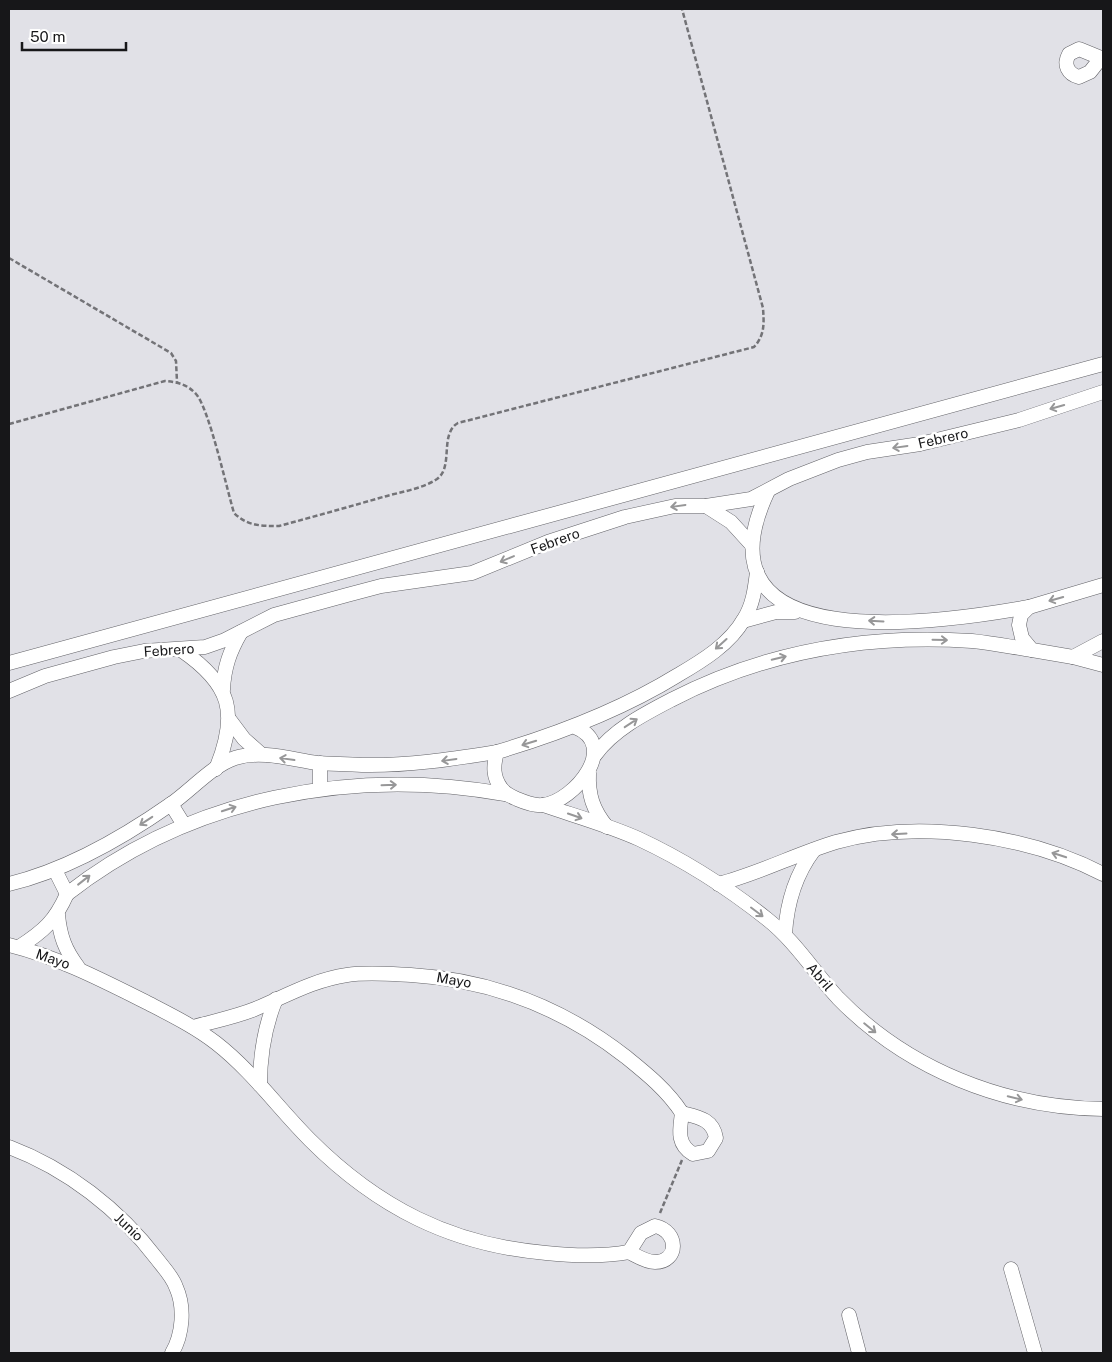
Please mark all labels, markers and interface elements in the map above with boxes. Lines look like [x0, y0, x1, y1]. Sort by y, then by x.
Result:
scale bar [22, 20, 126, 52]
text: 50 m [30, 28, 65, 45]
one-way arrow [1049, 402, 1065, 412]
street label: Febrero [916, 424, 970, 452]
one-way arrow [892, 442, 908, 452]
one-way arrow [670, 501, 686, 511]
street label: Febrero [528, 525, 582, 557]
one-way arrow [500, 555, 515, 565]
one-way arrow [1049, 594, 1065, 604]
one-way arrow [868, 616, 884, 625]
one-way arrow [932, 635, 948, 645]
one-way arrow [715, 639, 728, 650]
street label: Febrero [143, 640, 195, 660]
one-way arrow [770, 653, 786, 662]
one-way arrow [624, 718, 638, 729]
one-way arrow [521, 738, 537, 748]
one-way arrow [279, 753, 295, 763]
one-way arrow [441, 755, 457, 765]
one-way arrow [381, 780, 397, 790]
one-way arrow [221, 804, 237, 813]
one-way arrow [567, 812, 582, 821]
one-way arrow [139, 816, 153, 826]
one-way arrow [891, 829, 907, 838]
one-way arrow [1051, 849, 1067, 859]
one-way arrow [77, 875, 90, 886]
one-way arrow [751, 906, 764, 917]
street label: Mayo [34, 946, 72, 972]
street label: Abril [804, 960, 836, 994]
street label: Mayo [435, 969, 473, 991]
one-way arrow [864, 1022, 877, 1033]
one-way arrow [1007, 1094, 1023, 1103]
street label: Junio [112, 1210, 147, 1244]

